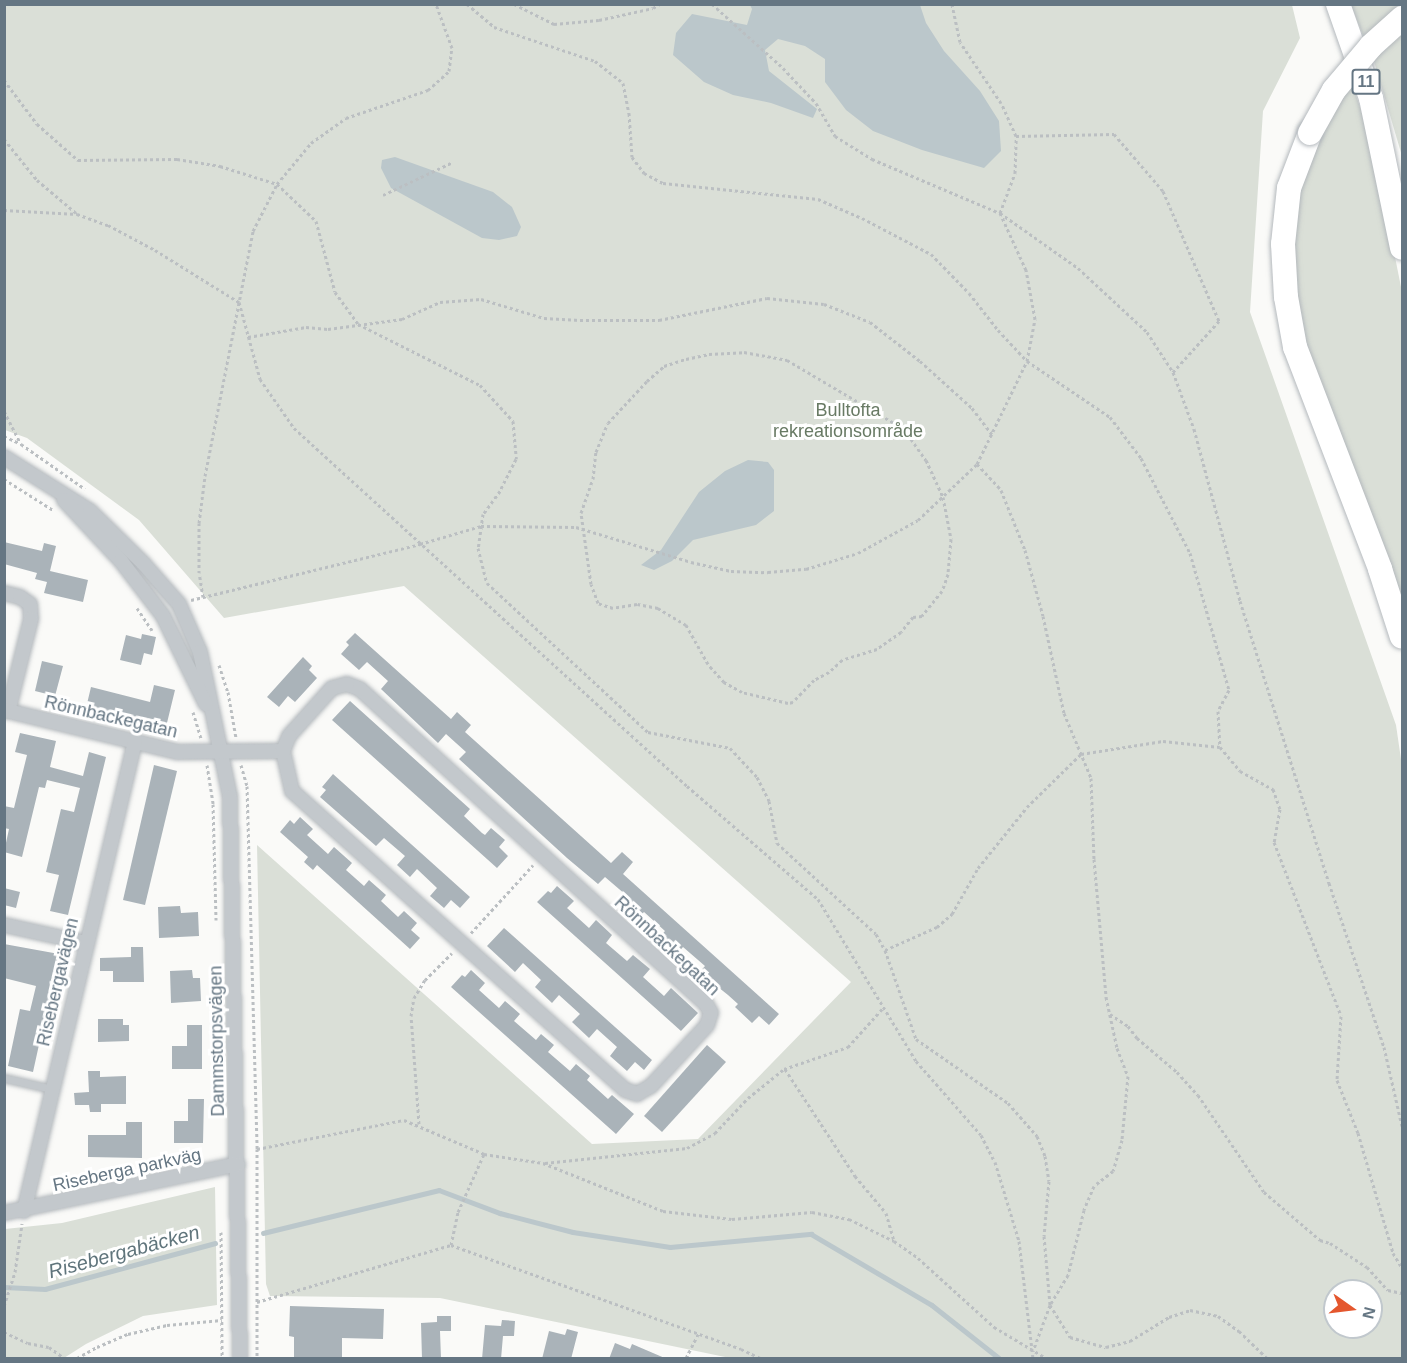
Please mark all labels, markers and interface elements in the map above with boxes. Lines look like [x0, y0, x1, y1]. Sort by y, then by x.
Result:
road number: 11 [1351, 69, 1381, 95]
park label: Bulltofta rekreationsområde [773, 400, 923, 442]
street label: Rönnbackegatan [42, 691, 180, 743]
street label: Rönnbackegatan [610, 892, 724, 1000]
street label: Risebergavägen [33, 916, 83, 1048]
street label: Dammstorpsvägen [205, 965, 229, 1117]
street label: Riseberga parkväg [51, 1144, 203, 1196]
water label: Risebergabäcken [46, 1220, 202, 1284]
north arrow [1323, 1279, 1383, 1339]
text: N [1359, 1305, 1379, 1321]

